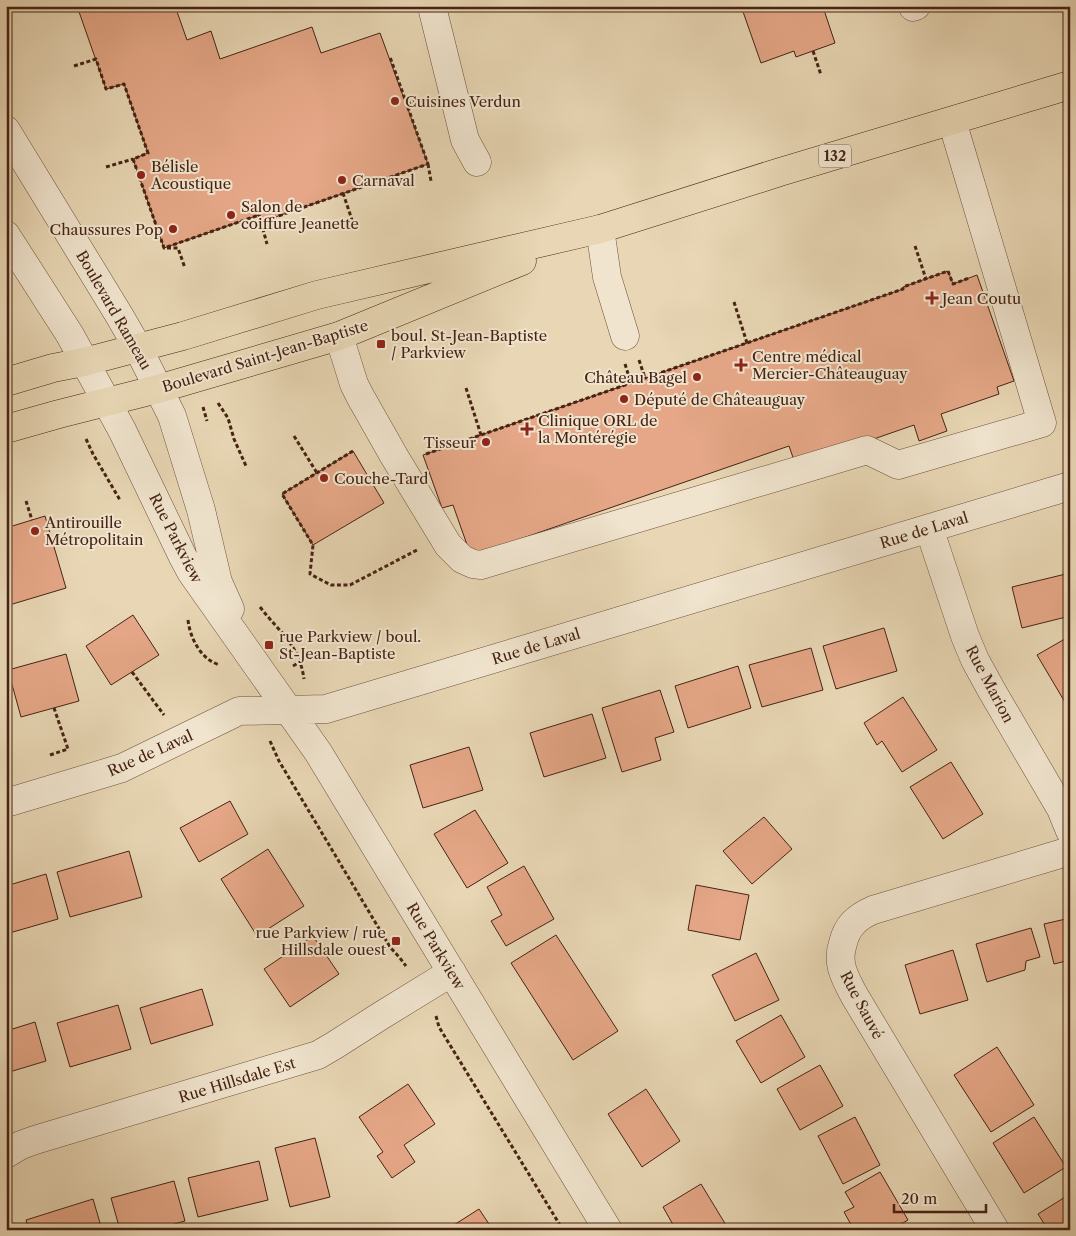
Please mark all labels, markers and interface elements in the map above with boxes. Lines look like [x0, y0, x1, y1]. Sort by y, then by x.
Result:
place label: Cuisines Verdun [405, 92, 522, 111]
marker: Cuisines Verdun [389, 95, 401, 107]
road number: 132 [819, 144, 851, 168]
place label: Bélisle Acoustique [150, 157, 231, 193]
marker: Bélisle Acoustique [135, 169, 147, 181]
place label: Carnaval [352, 171, 415, 190]
marker: Carnaval [336, 174, 348, 186]
place label: Salon de coiffure Jeanette [241, 197, 359, 233]
marker: Salon de coiffure Jeanette [225, 209, 237, 221]
place label: Chaussures Pop [50, 220, 163, 239]
marker: Chaussures Pop [167, 223, 179, 235]
street label: Boulevard Rameau [72, 247, 156, 373]
place label: Jean Coutu [940, 289, 1021, 308]
marker: Jean Coutu [926, 292, 938, 304]
street label: Boulevard Saint-Jean-Baptiste [160, 316, 370, 396]
place label: boul. St-Jean-Baptiste / Parkview [391, 326, 547, 362]
marker: boul. St-Jean-Baptiste / Parkview [375, 338, 387, 350]
place label: Centre médical Mercier-Châteauguay [752, 347, 908, 383]
marker: Centre médical Mercier-Châteauguay [734, 358, 748, 372]
place label: Château Bagel [584, 368, 688, 387]
marker: Château Bagel [691, 371, 703, 383]
place label: Député de Châteauguay [634, 390, 806, 409]
marker: Député de Châteauguay [618, 393, 630, 405]
place label: Clinique ORL de la Montérégie [538, 411, 658, 447]
marker: Clinique ORL de la Montérégie [520, 422, 534, 436]
place label: Tisseur [423, 433, 477, 452]
marker: Tisseur [480, 436, 492, 448]
place label: Couche-Tard [334, 469, 428, 488]
marker: Couche-Tard [318, 472, 330, 484]
street label: Rue Parkview [145, 490, 207, 587]
street label: Rue de Laval [877, 507, 971, 552]
place label: Antirouille Métropolitain [44, 513, 144, 549]
marker: Antirouille Métropolitain [29, 525, 41, 537]
street label: Rue de Laval [489, 623, 583, 668]
place label: rue Parkview / boul. St-Jean-Baptiste [279, 627, 421, 663]
marker: rue Parkview / boul. St-Jean-Baptiste [263, 639, 275, 651]
street label: Rue Marion [962, 642, 1019, 727]
street label: Rue de Laval [104, 725, 196, 780]
street label: Rue Parkview [403, 899, 470, 993]
place label: rue Parkview / rue Hillsdale ouest [256, 923, 387, 959]
marker: rue Parkview / rue Hillsdale ouest [390, 935, 402, 947]
street label: Rue Sauvé [836, 968, 888, 1042]
street label: Rue Hillsdale Est [176, 1053, 299, 1107]
scale bar [894, 1181, 986, 1213]
text: 20 m [901, 1189, 937, 1208]

